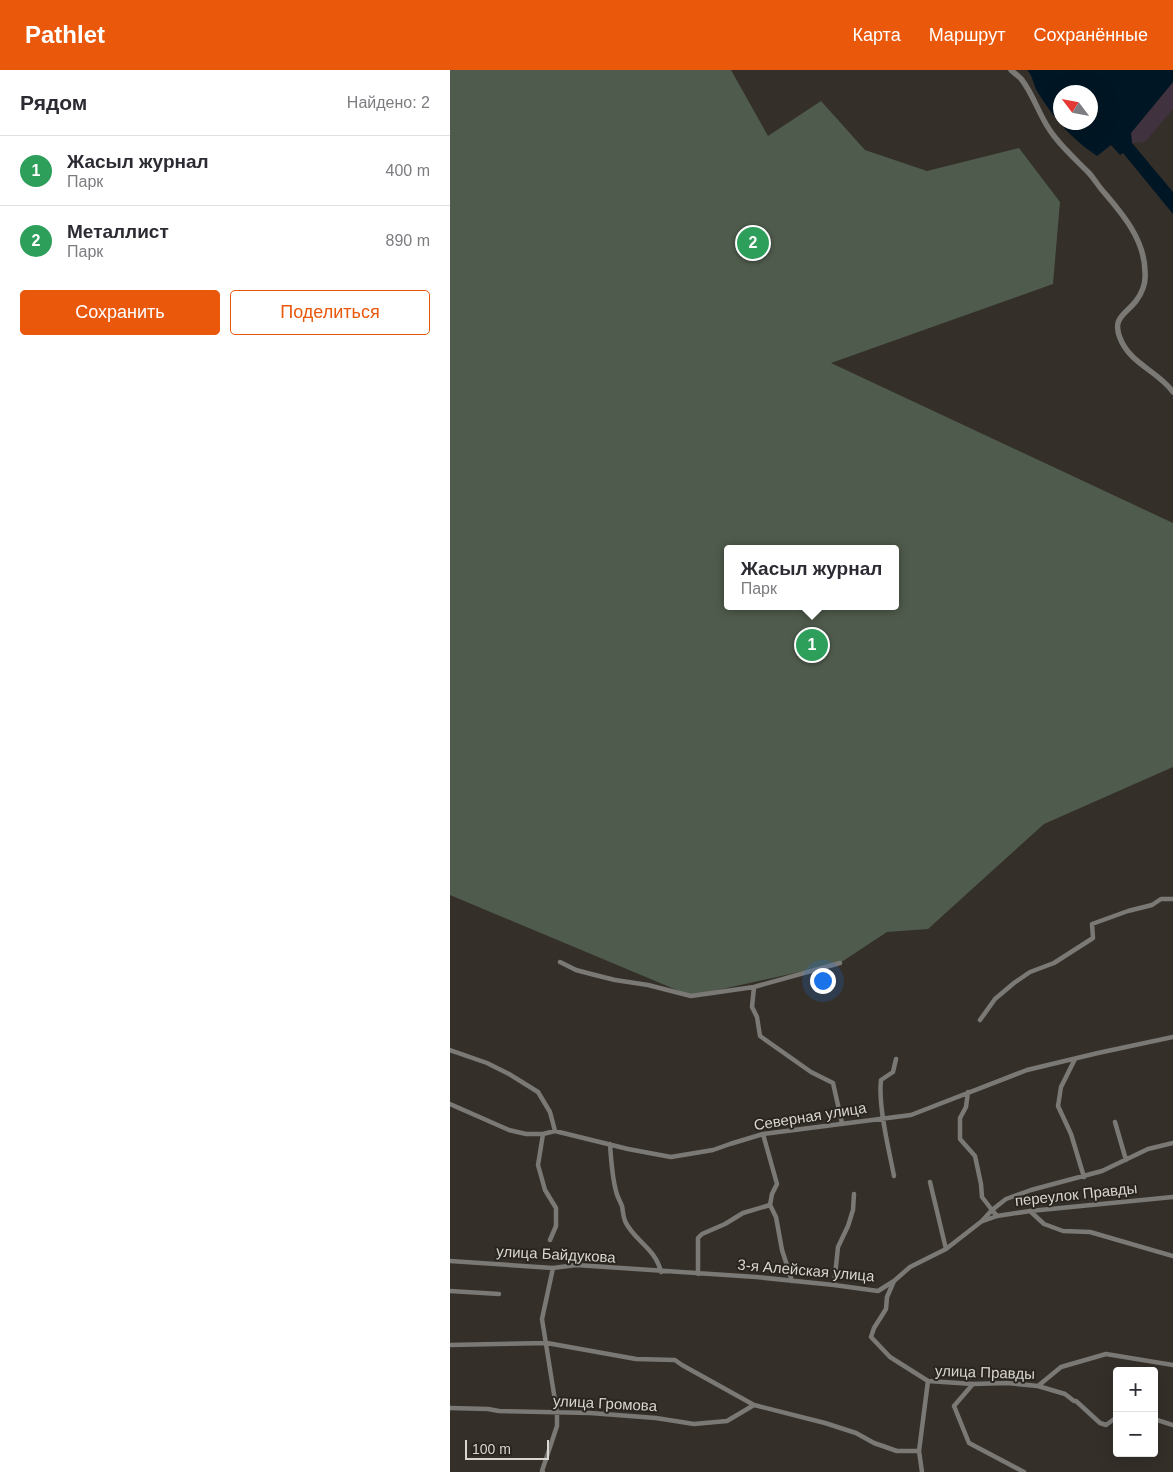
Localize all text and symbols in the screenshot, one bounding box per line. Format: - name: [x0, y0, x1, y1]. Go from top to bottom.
- text: Pathlet: [25, 21, 105, 48]
- text: Карта: [853, 25, 901, 45]
- text: Маршрут: [929, 25, 1005, 45]
- text: Сохранённые: [1033, 25, 1148, 45]
- north arrow: [1053, 85, 1098, 130]
- text: Рядом: [20, 91, 87, 114]
- text: Найдено: 2: [347, 94, 430, 111]
- text: Жасыл журнал: [67, 151, 209, 172]
- text: 1: [32, 162, 40, 179]
- text: 400 m: [386, 162, 430, 179]
- text: Парк: [67, 173, 103, 190]
- text: Металлист: [67, 221, 169, 242]
- pin: 2: [737, 224, 769, 262]
- text: 2: [32, 232, 40, 249]
- text: 890 m: [386, 232, 430, 249]
- text: Парк: [67, 243, 103, 260]
- button: Сохранить: [20, 290, 220, 335]
- button: Поделиться: [230, 290, 430, 335]
- popup: [724, 545, 899, 610]
- text: Жасыл журнал: [741, 558, 882, 579]
- text: Парк: [741, 580, 777, 597]
- pin: 1: [796, 626, 828, 664]
- your location: [810, 968, 836, 994]
- street label: Северная улица: [752, 1099, 868, 1133]
- street label: переулок Правды: [1014, 1179, 1138, 1209]
- street label: улица Байдукова: [496, 1242, 617, 1266]
- street label: 3-я Алейская улица: [737, 1256, 876, 1285]
- street label: улица Правды: [935, 1362, 1035, 1382]
- map controls: [1113, 1367, 1158, 1457]
- button: +: [1113, 1367, 1158, 1412]
- street label: улица Громова: [553, 1392, 658, 1414]
- button: −: [1113, 1412, 1158, 1457]
- scale bar: [465, 1437, 549, 1460]
- text: 100 m: [472, 1441, 511, 1457]

